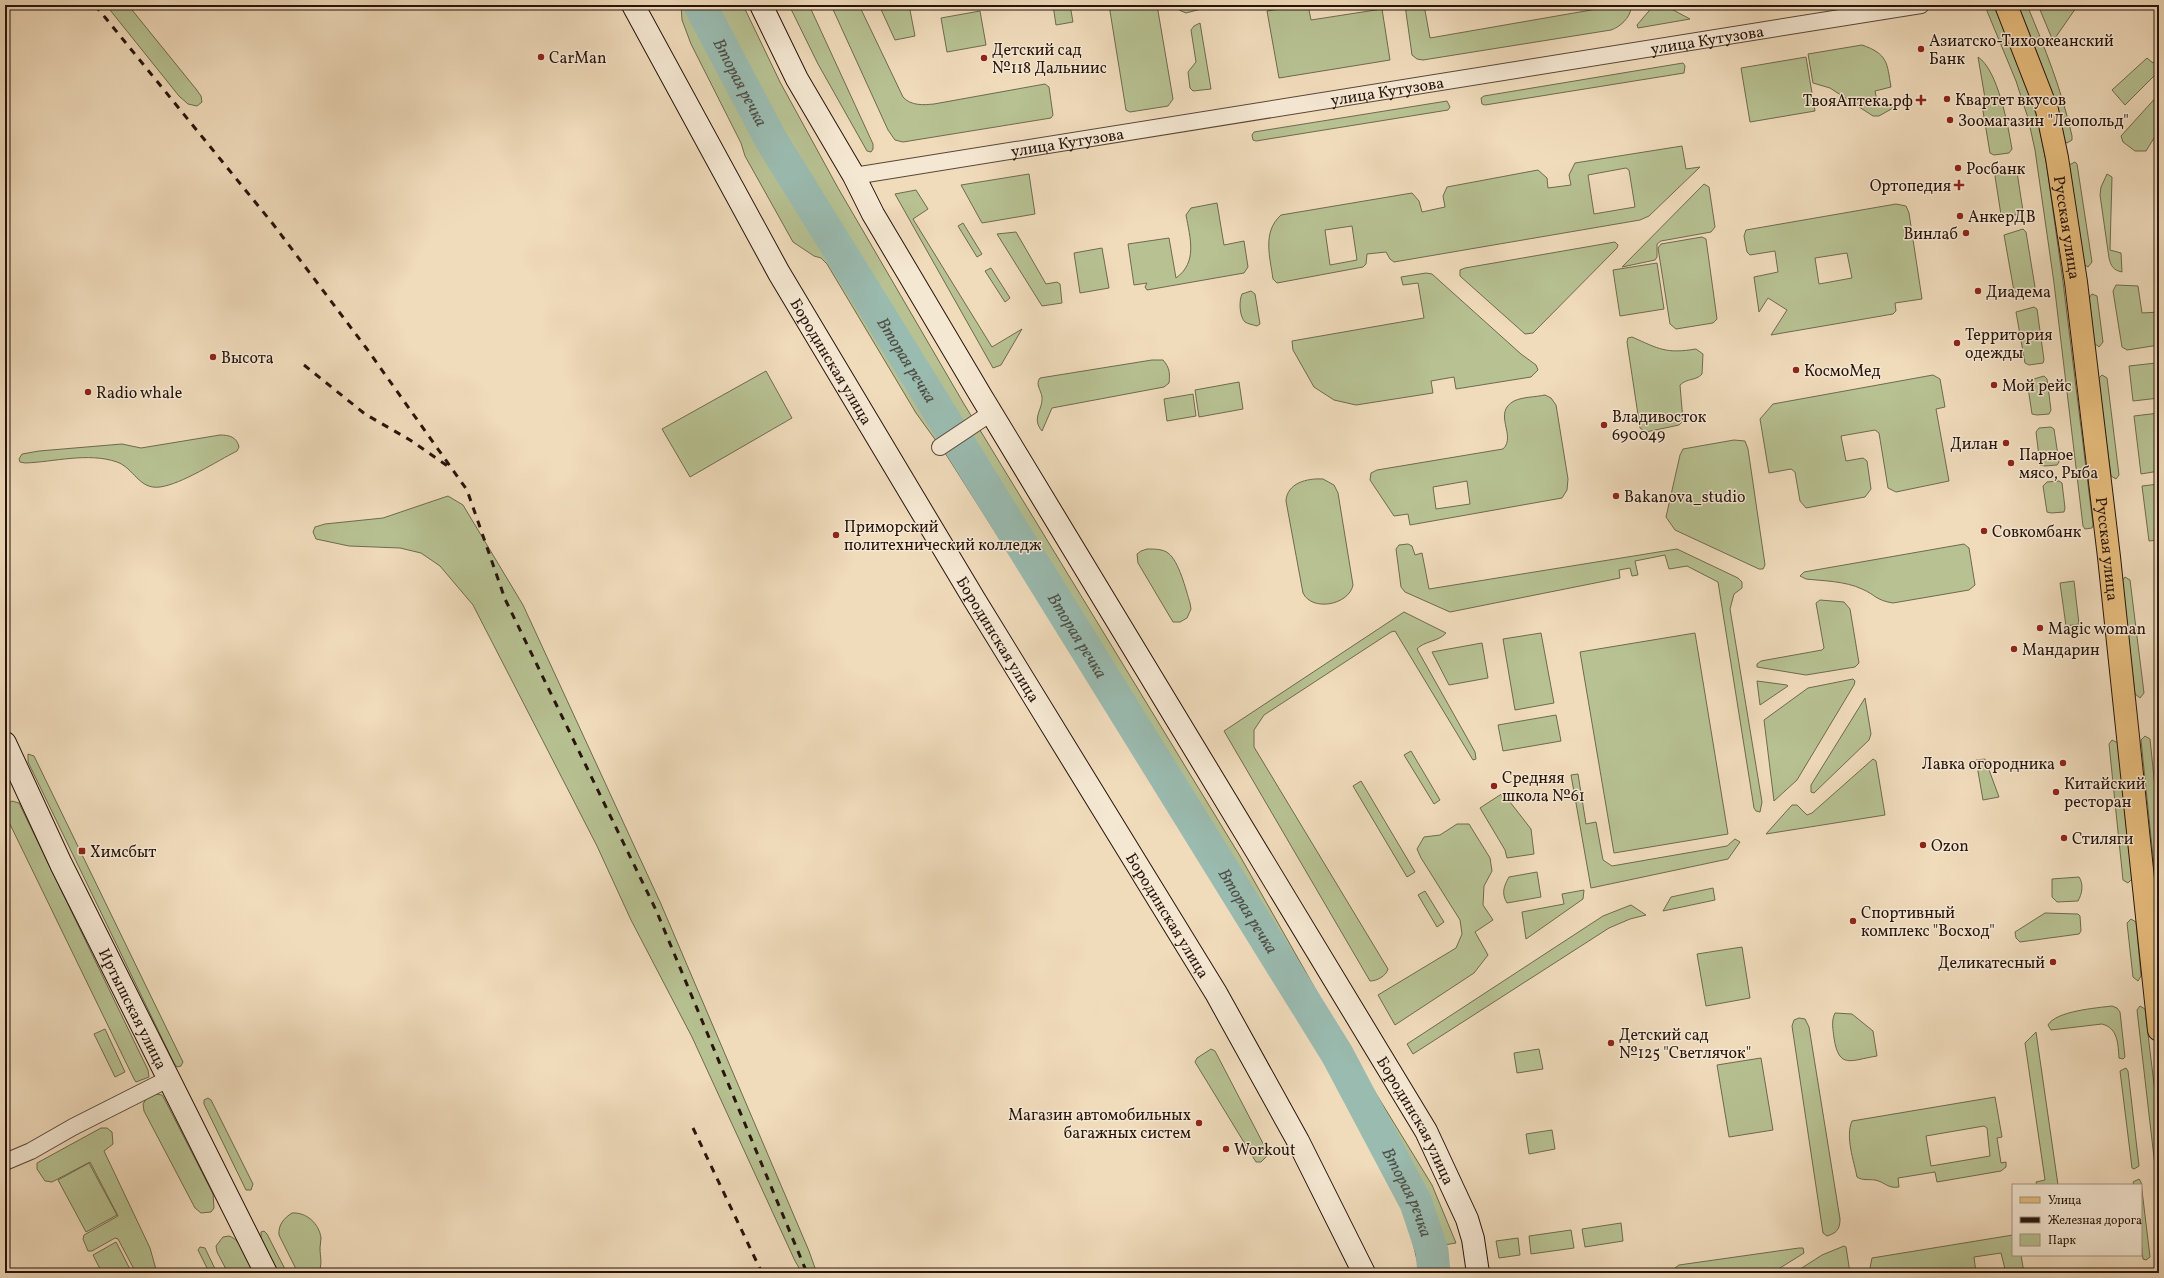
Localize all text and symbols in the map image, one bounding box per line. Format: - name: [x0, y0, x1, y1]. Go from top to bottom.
- street label: улица Кутузова: [1649, 21, 1766, 61]
- place label: Азиатско-Тихоокеанский Банк: [1929, 31, 2114, 71]
- water label: Вторая речка: [706, 35, 772, 131]
- place label: Детский сад №118 Дальниис: [992, 40, 1107, 80]
- marker: Азиатско-Тихоокеанский Банк: [1916, 44, 1926, 54]
- place label: CarMan: [549, 48, 607, 70]
- marker: CarMan: [536, 52, 546, 62]
- marker: Детский сад №118 Дальниис: [979, 53, 989, 63]
- street label: улица Кутузова: [1329, 73, 1446, 112]
- place label: Квартет вкусов: [1955, 90, 2066, 112]
- place label: ТвояАптека.рф: [1803, 91, 1913, 113]
- marker: Квартет вкусов: [1942, 94, 1952, 104]
- marker: ТвояАптека.рф: [1916, 95, 1926, 105]
- place label: Зоомагазин "Леопольд": [1958, 111, 2129, 133]
- marker: Зоомагазин "Леопольд": [1945, 115, 1955, 125]
- street label: улица Кутузова: [1009, 124, 1126, 164]
- place label: Росбанк: [1966, 159, 2026, 181]
- marker: Росбанк: [1953, 163, 1963, 173]
- street label: Русская улица: [2047, 175, 2084, 281]
- place label: Ортопедия: [1870, 176, 1951, 198]
- marker: Ортопедия: [1954, 180, 1964, 190]
- place label: АнкерДВ: [1968, 207, 2036, 229]
- marker: АнкерДВ: [1955, 211, 1965, 221]
- place label: Винлаб: [1903, 224, 1958, 246]
- marker: Винлаб: [1961, 228, 1971, 238]
- place label: Диадема: [1986, 282, 2051, 304]
- marker: Диадема: [1973, 286, 1983, 296]
- street label: Бородинская улица: [784, 295, 876, 430]
- water label: Вторая речка: [871, 313, 941, 408]
- place label: Территория одежды: [1965, 325, 2053, 365]
- marker: Территория одежды: [1952, 338, 1962, 348]
- place label: Высота: [221, 348, 274, 370]
- marker: Высота: [208, 352, 218, 362]
- place label: КосмоМед: [1804, 361, 1881, 383]
- marker: КосмоМед: [1791, 365, 1801, 375]
- place label: Мой рейс: [2002, 376, 2072, 398]
- marker: Мой рейс: [1989, 380, 1999, 390]
- place label: Radio whale: [96, 383, 182, 405]
- marker: Radio whale: [83, 387, 93, 397]
- place label: Владивосток 690049: [1612, 407, 1707, 447]
- marker: Владивосток 690049: [1599, 420, 1609, 430]
- place label: Дилан: [1950, 434, 1998, 456]
- marker: Дилан: [2001, 438, 2011, 448]
- place label: Парное мясо, Рыба: [2019, 445, 2098, 485]
- marker: Парное мясо, Рыба: [2006, 458, 2016, 468]
- place label: Bakanova_studio: [1624, 487, 1746, 509]
- marker: Bakanova_studio: [1611, 491, 1621, 501]
- street label: Русская улица: [2089, 496, 2123, 602]
- place label: Приморский политехнический колледж: [844, 517, 1042, 557]
- place label: Совкомбанк: [1992, 522, 2082, 544]
- marker: Совкомбанк: [1979, 526, 1989, 536]
- marker: Приморский политехнический колледж: [831, 530, 841, 540]
- street label: Бородинская улица: [950, 573, 1044, 707]
- water label: Вторая речка: [1041, 589, 1112, 683]
- place label: Magic woman: [2048, 619, 2146, 641]
- marker: Magic woman: [2035, 623, 2045, 633]
- place label: Мандарин: [2022, 640, 2100, 662]
- marker: Мандарин: [2009, 644, 2019, 654]
- place label: Лавка огородника: [1922, 754, 2055, 776]
- marker: Лавка огородника: [2058, 758, 2068, 768]
- place label: Средняя школа №61: [1502, 768, 1585, 808]
- place label: Китайский ресторан: [2064, 774, 2146, 814]
- marker: Средняя школа №61: [1489, 781, 1499, 791]
- marker: Китайский ресторан: [2051, 787, 2061, 797]
- place label: Стиляги: [2072, 829, 2134, 851]
- marker: Стиляги: [2059, 833, 2069, 843]
- place label: Ozon: [1931, 836, 1969, 858]
- marker: Ozon: [1918, 840, 1928, 850]
- place label: Химсбыт: [90, 842, 156, 864]
- marker: Химсбыт: [77, 846, 87, 856]
- street label: Бородинская улица: [1119, 849, 1213, 983]
- water label: Вторая речка: [1212, 864, 1282, 959]
- place label: Спортивный комплекс "Восход": [1861, 903, 1995, 943]
- marker: Спортивный комплекс "Восход": [1848, 916, 1858, 926]
- street label: Иртышская улица: [92, 945, 171, 1074]
- place label: Деликатесный: [1938, 953, 2045, 975]
- marker: Деликатесный: [2048, 957, 2058, 967]
- place label: Детский сад №125 "Светлячок": [1619, 1025, 1751, 1065]
- marker: Детский сад №125 "Светлячок": [1606, 1038, 1616, 1048]
- street label: Бородинская улица: [1370, 1053, 1459, 1189]
- place label: Магазин автомобильных багажных систем: [1008, 1105, 1191, 1145]
- marker: Магазин автомобильных багажных систем: [1194, 1118, 1204, 1128]
- place label: Workout: [1234, 1140, 1296, 1162]
- marker: Workout: [1221, 1144, 1231, 1154]
- water label: Вторая речка: [1376, 1144, 1437, 1240]
- legend: [2012, 1184, 2142, 1256]
- text: Улица: [2048, 1193, 2081, 1209]
- text: Железная дорога: [2048, 1213, 2142, 1229]
- text: Парк: [2048, 1233, 2076, 1249]

